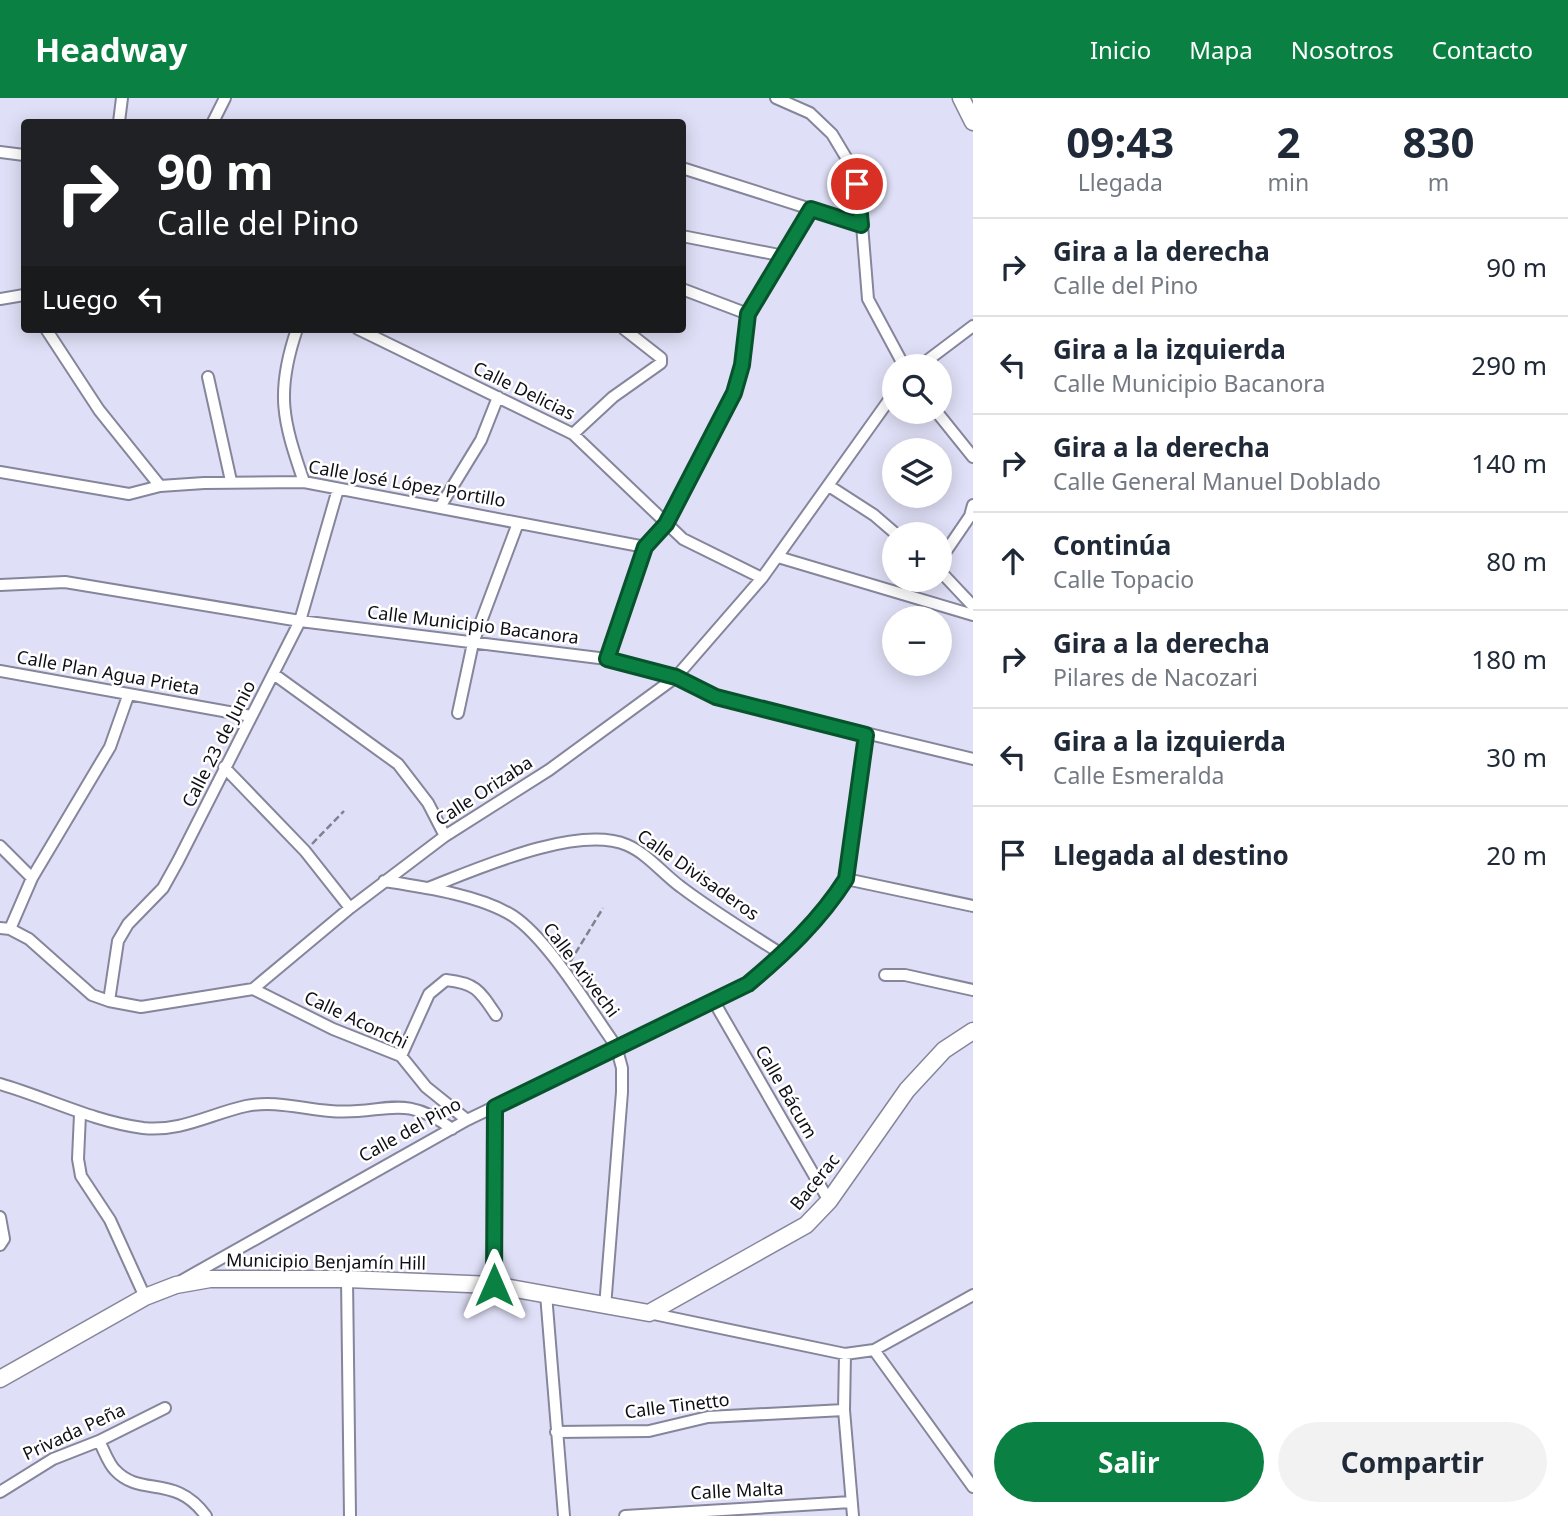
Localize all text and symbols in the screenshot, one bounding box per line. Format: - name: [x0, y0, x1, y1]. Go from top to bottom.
- text: Headway: [35, 27, 187, 72]
- text: Inicio: [1090, 33, 1151, 66]
- text: Mapa: [1189, 33, 1253, 66]
- text: Nosotros: [1291, 33, 1394, 66]
- text: Contacto: [1432, 33, 1533, 66]
- text: 09:43: [1066, 113, 1174, 170]
- text: 2: [1276, 113, 1300, 170]
- text: 830: [1403, 113, 1475, 170]
- text: 90 m: [157, 138, 274, 204]
- icon: right: [42, 147, 133, 238]
- pin: [827, 154, 887, 214]
- icon: arrive: [838, 165, 876, 203]
- text: Llegada: [1078, 166, 1163, 198]
- text: min: [1268, 166, 1309, 198]
- text: m: [1428, 166, 1449, 198]
- text: Calle del Pino: [157, 201, 359, 244]
- text: Gira a la derecha: [1053, 233, 1270, 269]
- icon: right: [994, 248, 1032, 286]
- text: 90 m: [1486, 249, 1547, 285]
- text: Calle del Pino: [1053, 269, 1198, 301]
- icon: left: [132, 280, 170, 318]
- text: Luego: [42, 281, 118, 317]
- text: Gira a la izquierda: [1053, 331, 1286, 367]
- icon: left: [994, 346, 1032, 384]
- text: 290 m: [1471, 347, 1547, 383]
- map controls: [882, 354, 952, 676]
- button: search: [882, 354, 952, 424]
- street label: Calle Delicias: [470, 355, 579, 425]
- text: Calle Municipio Bacanora: [1053, 367, 1325, 399]
- text: Gira a la derecha: [1053, 429, 1270, 465]
- button: layers: [882, 438, 952, 508]
- icon: right: [994, 444, 1032, 482]
- text: 140 m: [1471, 445, 1547, 481]
- street label: Calle José López Portillo: [307, 454, 508, 512]
- text: Calle General Manuel Doblado: [1053, 465, 1381, 497]
- button: +: [882, 522, 952, 592]
- text: Continúa: [1053, 527, 1171, 563]
- icon: ahead: [994, 542, 1032, 580]
- text: 80 m: [1486, 543, 1547, 579]
- text: Calle Topacio: [1053, 563, 1194, 595]
- street label: Calle Municipio Bacanora: [366, 599, 580, 649]
- button: −: [882, 606, 952, 676]
- text: Gira a la derecha: [1053, 625, 1270, 661]
- icon: right: [994, 640, 1032, 678]
- text: 180 m: [1471, 641, 1547, 677]
- street label: Calle Plan Agua Prieta: [15, 644, 201, 700]
- text: Pilares de Nacozari: [1053, 661, 1258, 693]
- street label: Calle 23 de Junio: [176, 676, 260, 811]
- text: Gira a la izquierda: [1053, 723, 1286, 759]
- icon: left: [994, 738, 1032, 776]
- text: 30 m: [1486, 739, 1547, 775]
- street label: Calle Orizaba: [430, 750, 537, 831]
- text: Calle Esmeralda: [1053, 759, 1224, 791]
- street label: Calle Divisaderos: [633, 823, 764, 925]
- icon: arrive: [994, 836, 1032, 874]
- text: Llegada al destino: [1053, 837, 1289, 873]
- text: 20 m: [1486, 837, 1547, 873]
- street label: Calle Arivechi: [538, 917, 625, 1022]
- street label: Calle Aconchi: [301, 985, 412, 1054]
- street label: Calle Bácum: [750, 1040, 823, 1143]
- street label: Calle del Pino: [354, 1091, 465, 1167]
- street label: Bacerac: [784, 1148, 845, 1215]
- street label: Municipio Benjamín Hill: [226, 1247, 426, 1275]
- position arrow: [457, 1248, 531, 1322]
- street label: Calle Tinetto: [623, 1387, 731, 1423]
- street label: Privada Peña: [19, 1397, 129, 1465]
- button: Salir: [994, 1422, 1264, 1502]
- button: Compartir: [1278, 1422, 1547, 1502]
- street label: Calle Malta: [690, 1476, 784, 1504]

